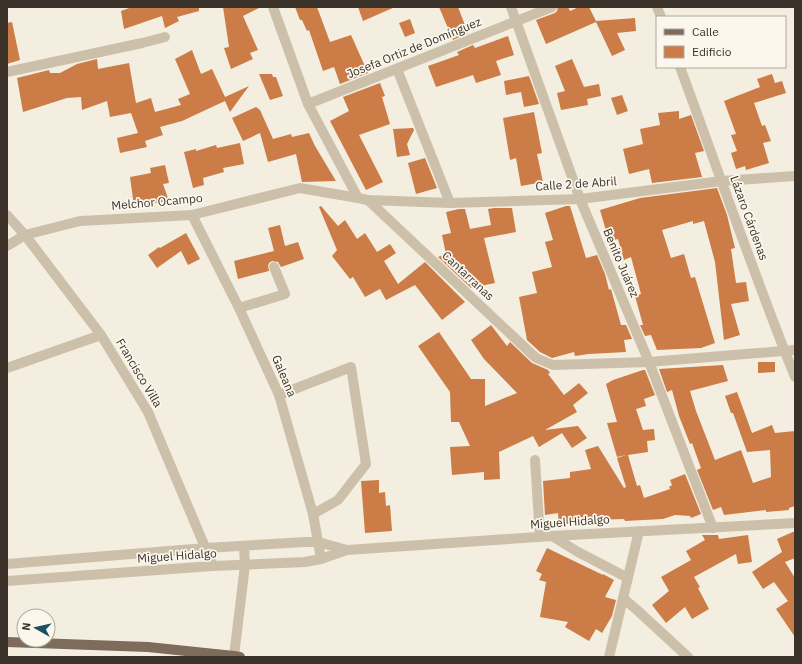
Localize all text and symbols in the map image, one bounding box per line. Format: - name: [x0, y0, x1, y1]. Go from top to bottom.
- street label: Josefa Ortiz de Domínguez: [344, 14, 484, 81]
- legend: [656, 16, 786, 68]
- text: Calle: [692, 24, 719, 39]
- text: Edificio: [692, 44, 732, 59]
- street label: Calle 2 de Abril: [535, 173, 617, 194]
- street label: Lázaro Cárdenas: [727, 173, 772, 262]
- street label: Melchor Ocampo: [111, 190, 203, 213]
- street label: Benito Juárez: [600, 226, 643, 300]
- street label: Cantarranas: [439, 248, 498, 304]
- street label: Francisco Villa: [113, 336, 166, 410]
- street label: Galeana: [269, 353, 300, 400]
- street label: Miguel Hidalgo: [530, 511, 610, 532]
- street label: Miguel Hidalgo: [137, 545, 217, 566]
- north arrow: [16, 608, 56, 648]
- text: N: [19, 622, 34, 632]

